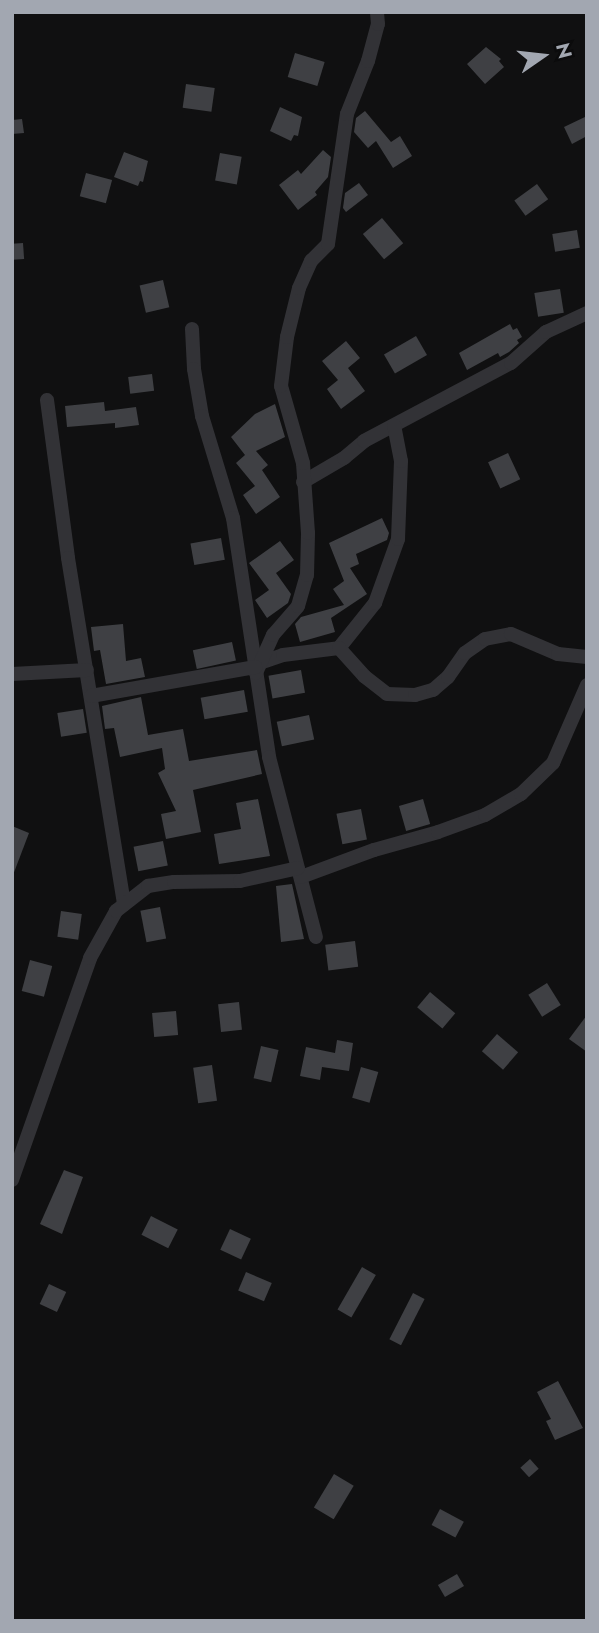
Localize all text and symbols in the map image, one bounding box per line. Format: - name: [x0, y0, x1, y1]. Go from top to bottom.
- north arrow: [508, 21, 578, 91]
- text: N: [549, 40, 579, 61]

